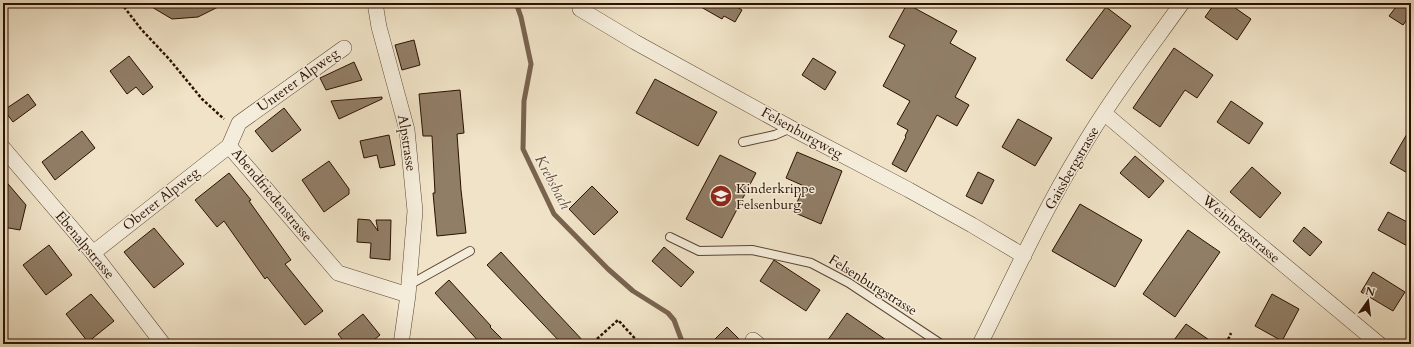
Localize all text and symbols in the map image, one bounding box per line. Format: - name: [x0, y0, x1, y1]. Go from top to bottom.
- street label: Unterer Alpweg: [253, 44, 343, 116]
- street label: Felsenburgweg: [758, 103, 846, 163]
- street label: Alpstrasse: [393, 113, 421, 173]
- street label: Gaissbergstrasse: [1040, 123, 1104, 213]
- street label: Abendfriedenstrasse: [227, 144, 317, 246]
- water label: Krebsbach: [530, 151, 576, 213]
- street label: Oberer Alpweg: [119, 163, 203, 235]
- place label: Kinderkrippe Felsenburg: [736, 179, 815, 214]
- school or university icon: Kinderkrippe Felsenburg: [708, 183, 734, 209]
- street label: Weinbergstrasse: [1197, 190, 1284, 267]
- street label: Ebenalpstrasse: [51, 207, 119, 283]
- street label: Felsenburgstrasse: [825, 250, 921, 320]
- north arrow: [1348, 281, 1388, 321]
- text: N: [1364, 283, 1377, 300]

